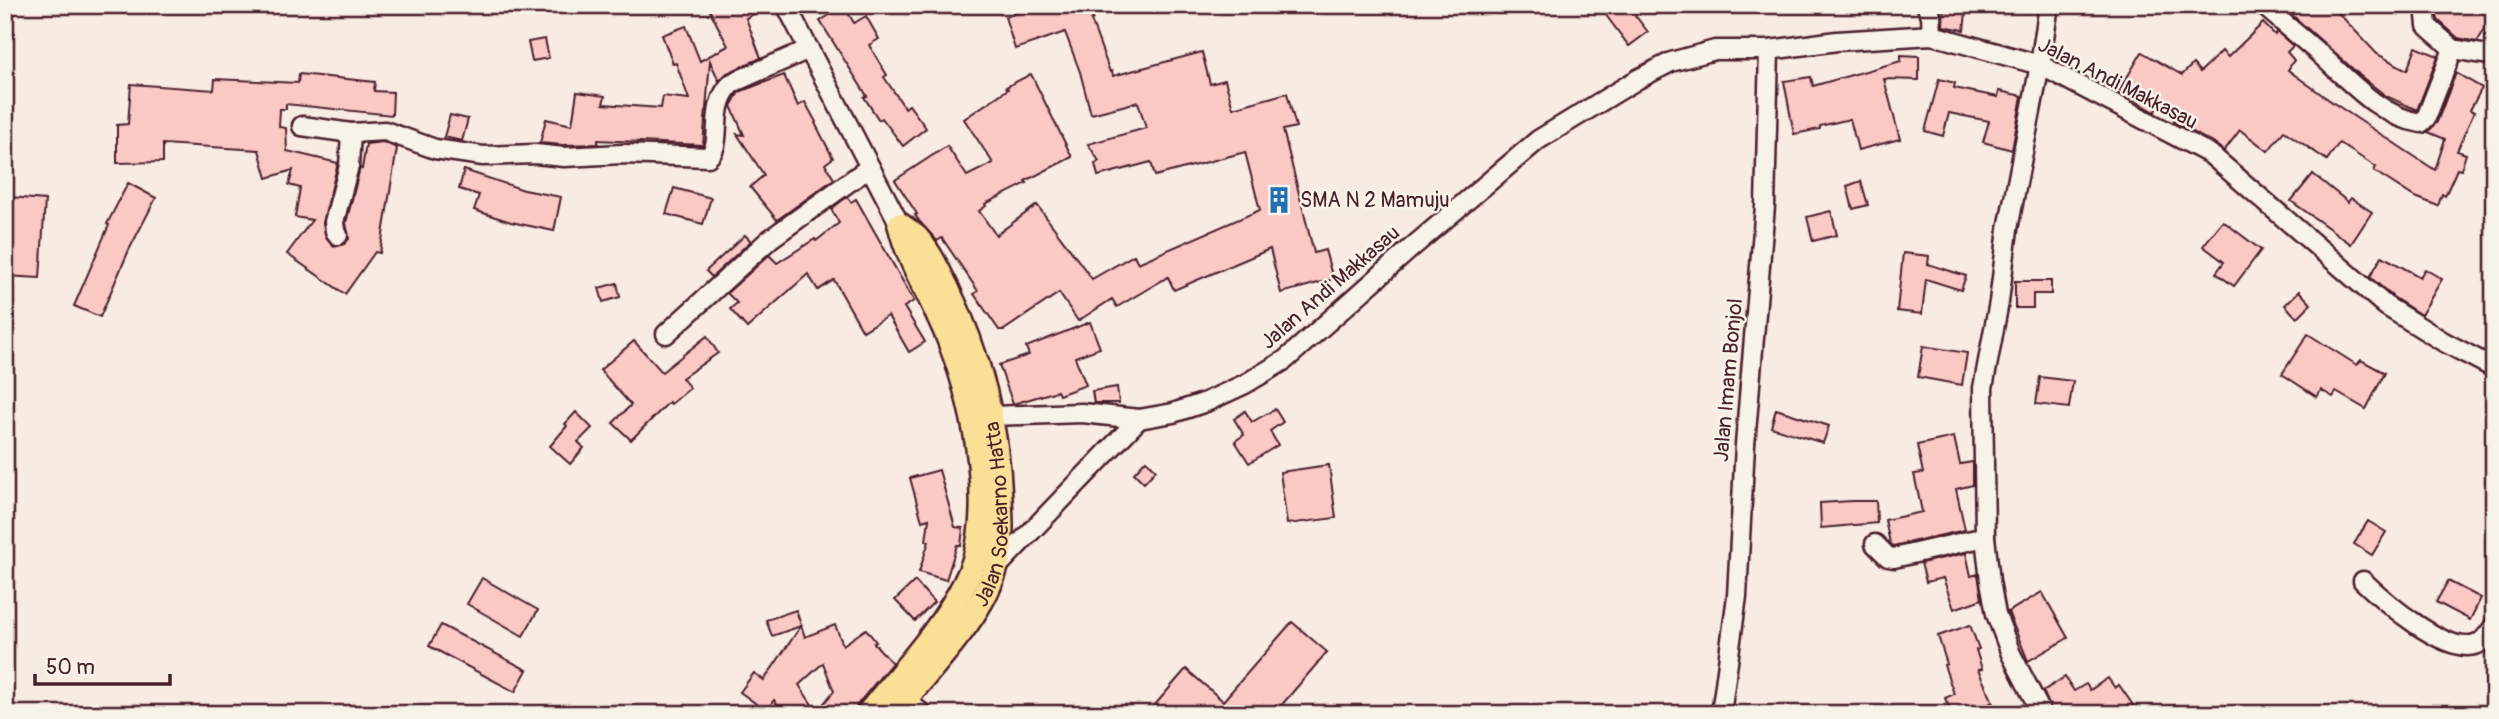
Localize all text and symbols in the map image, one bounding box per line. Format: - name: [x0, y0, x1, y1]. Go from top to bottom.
- street label: Jalan Andi Makkasau: [2033, 31, 2202, 135]
- building icon: SMA N 2 Mamuju: [1264, 185, 1294, 215]
- place label: SMA N 2 Mamuju: [1300, 187, 1450, 214]
- street label: Jalan Andi Makkasau: [1255, 219, 1406, 355]
- street label: Jalan Imam Bonjol: [1708, 297, 1749, 463]
- street label: Jalan Soekarno Hatta: [968, 419, 1015, 612]
- scale bar: [35, 642, 170, 686]
- text: 50 m: [46, 654, 95, 681]

